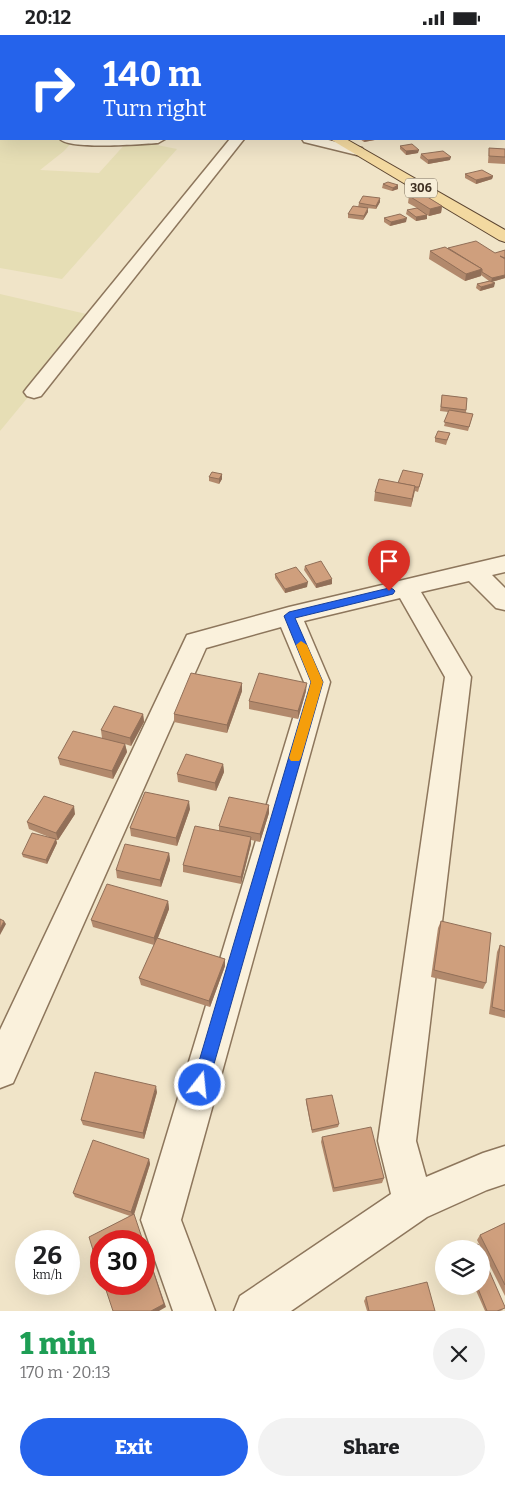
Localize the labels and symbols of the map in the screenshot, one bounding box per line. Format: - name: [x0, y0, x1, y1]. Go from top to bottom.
- road number: 306: [405, 179, 437, 197]
- pin: [368, 540, 410, 591]
- position arrow: [173, 1058, 225, 1110]
- speed limit sign: 30: [90, 1230, 155, 1295]

